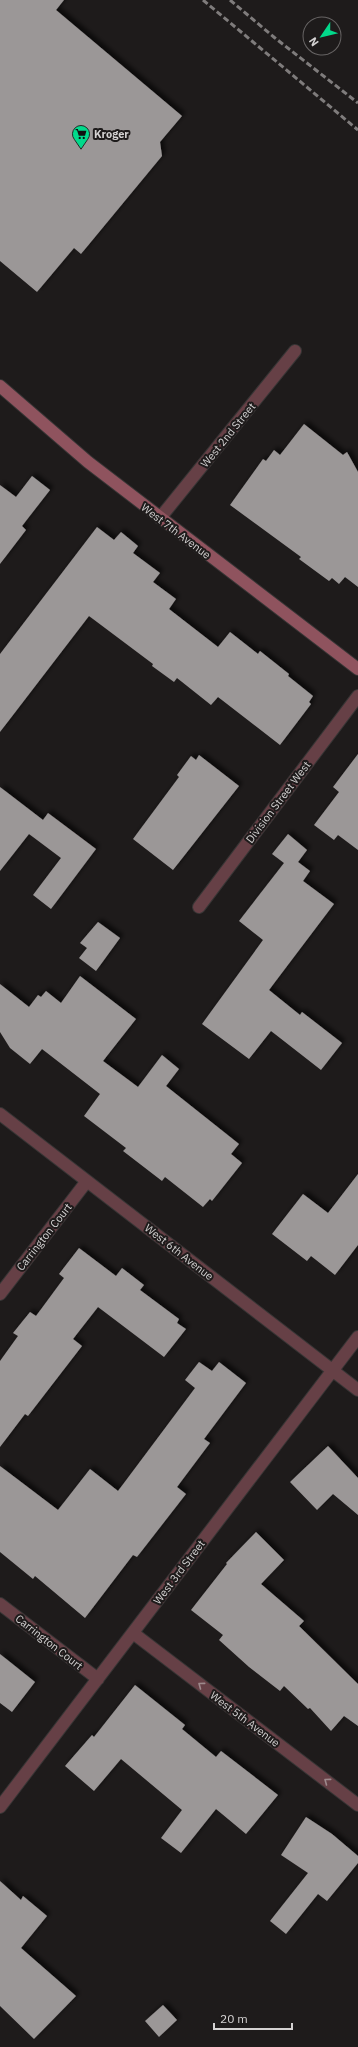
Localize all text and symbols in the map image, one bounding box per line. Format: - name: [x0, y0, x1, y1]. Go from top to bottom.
- north arrow: [302, 16, 342, 56]
- text: N: [306, 34, 322, 49]
- supermarket icon: Kroger: [71, 124, 91, 149]
- place label: Kroger: [94, 127, 129, 141]
- street label: West 2nd Street: [198, 400, 259, 470]
- street label: West 7th Avenue: [138, 500, 214, 562]
- street label: Division Street West: [243, 758, 313, 846]
- street label: Carrington Court: [13, 1200, 75, 1273]
- street label: West 6th Avenue: [142, 1221, 216, 1283]
- street label: West 3rd Street: [150, 1537, 208, 1607]
- street label: Carrington Court: [13, 1611, 86, 1673]
- one-way arrow: [199, 1683, 206, 1690]
- street label: West 5th Avenue: [207, 1688, 283, 1750]
- one-way arrow: [324, 1778, 331, 1786]
- scale bar: [214, 2005, 292, 2031]
- text: 20 m: [220, 2011, 248, 2026]

